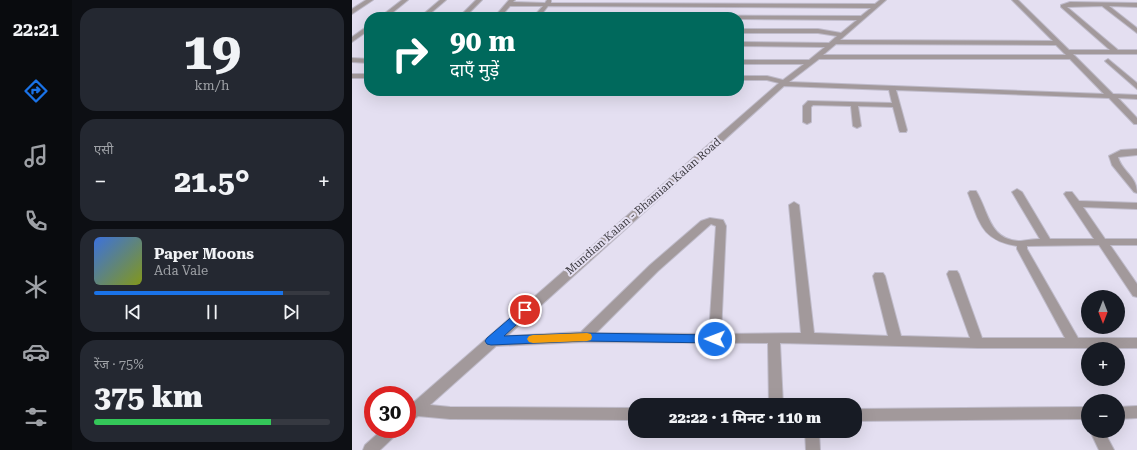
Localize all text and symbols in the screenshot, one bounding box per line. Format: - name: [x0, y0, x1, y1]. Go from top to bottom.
- text: 22:21: [13, 19, 59, 40]
- text: 19: [183, 21, 241, 82]
- text: 90 m: [450, 25, 515, 58]
- icon: right: [384, 28, 436, 80]
- text: दाएँ मुड़ें: [450, 59, 499, 80]
- icon: directions: [22, 77, 50, 105]
- text: km/h: [195, 78, 229, 93]
- street label: Mundian Kalan - Bhamian Kalan Road: [563, 135, 724, 277]
- icon: music: [22, 142, 50, 170]
- text: एसी: [94, 142, 113, 157]
- text: 21.5°: [174, 164, 250, 199]
- text: −: [94, 169, 106, 194]
- text: +: [318, 169, 330, 194]
- icon: phone: [22, 207, 50, 235]
- text: Paper Moons: [154, 245, 254, 263]
- text: Ada Vale: [154, 263, 208, 278]
- icon: climate: [22, 273, 50, 301]
- north arrow: [1081, 290, 1125, 334]
- map controls: [1081, 290, 1125, 438]
- pin: [508, 293, 542, 327]
- icon: arrive: [514, 299, 536, 321]
- icon: previous: [122, 301, 144, 323]
- icon: pause: [201, 301, 223, 323]
- icon: next: [280, 301, 302, 323]
- position arrow: [694, 318, 736, 360]
- icon: car: [22, 338, 50, 366]
- button: +: [1081, 342, 1125, 386]
- text: रेंज · 75%: [94, 357, 144, 372]
- text: 375 km: [94, 379, 203, 414]
- speed limit sign: 30: [364, 386, 416, 438]
- button: −: [1081, 394, 1125, 438]
- icon: filters: [22, 403, 50, 431]
- text: 22:22 · 1 मिनट · 110 m: [669, 409, 821, 427]

